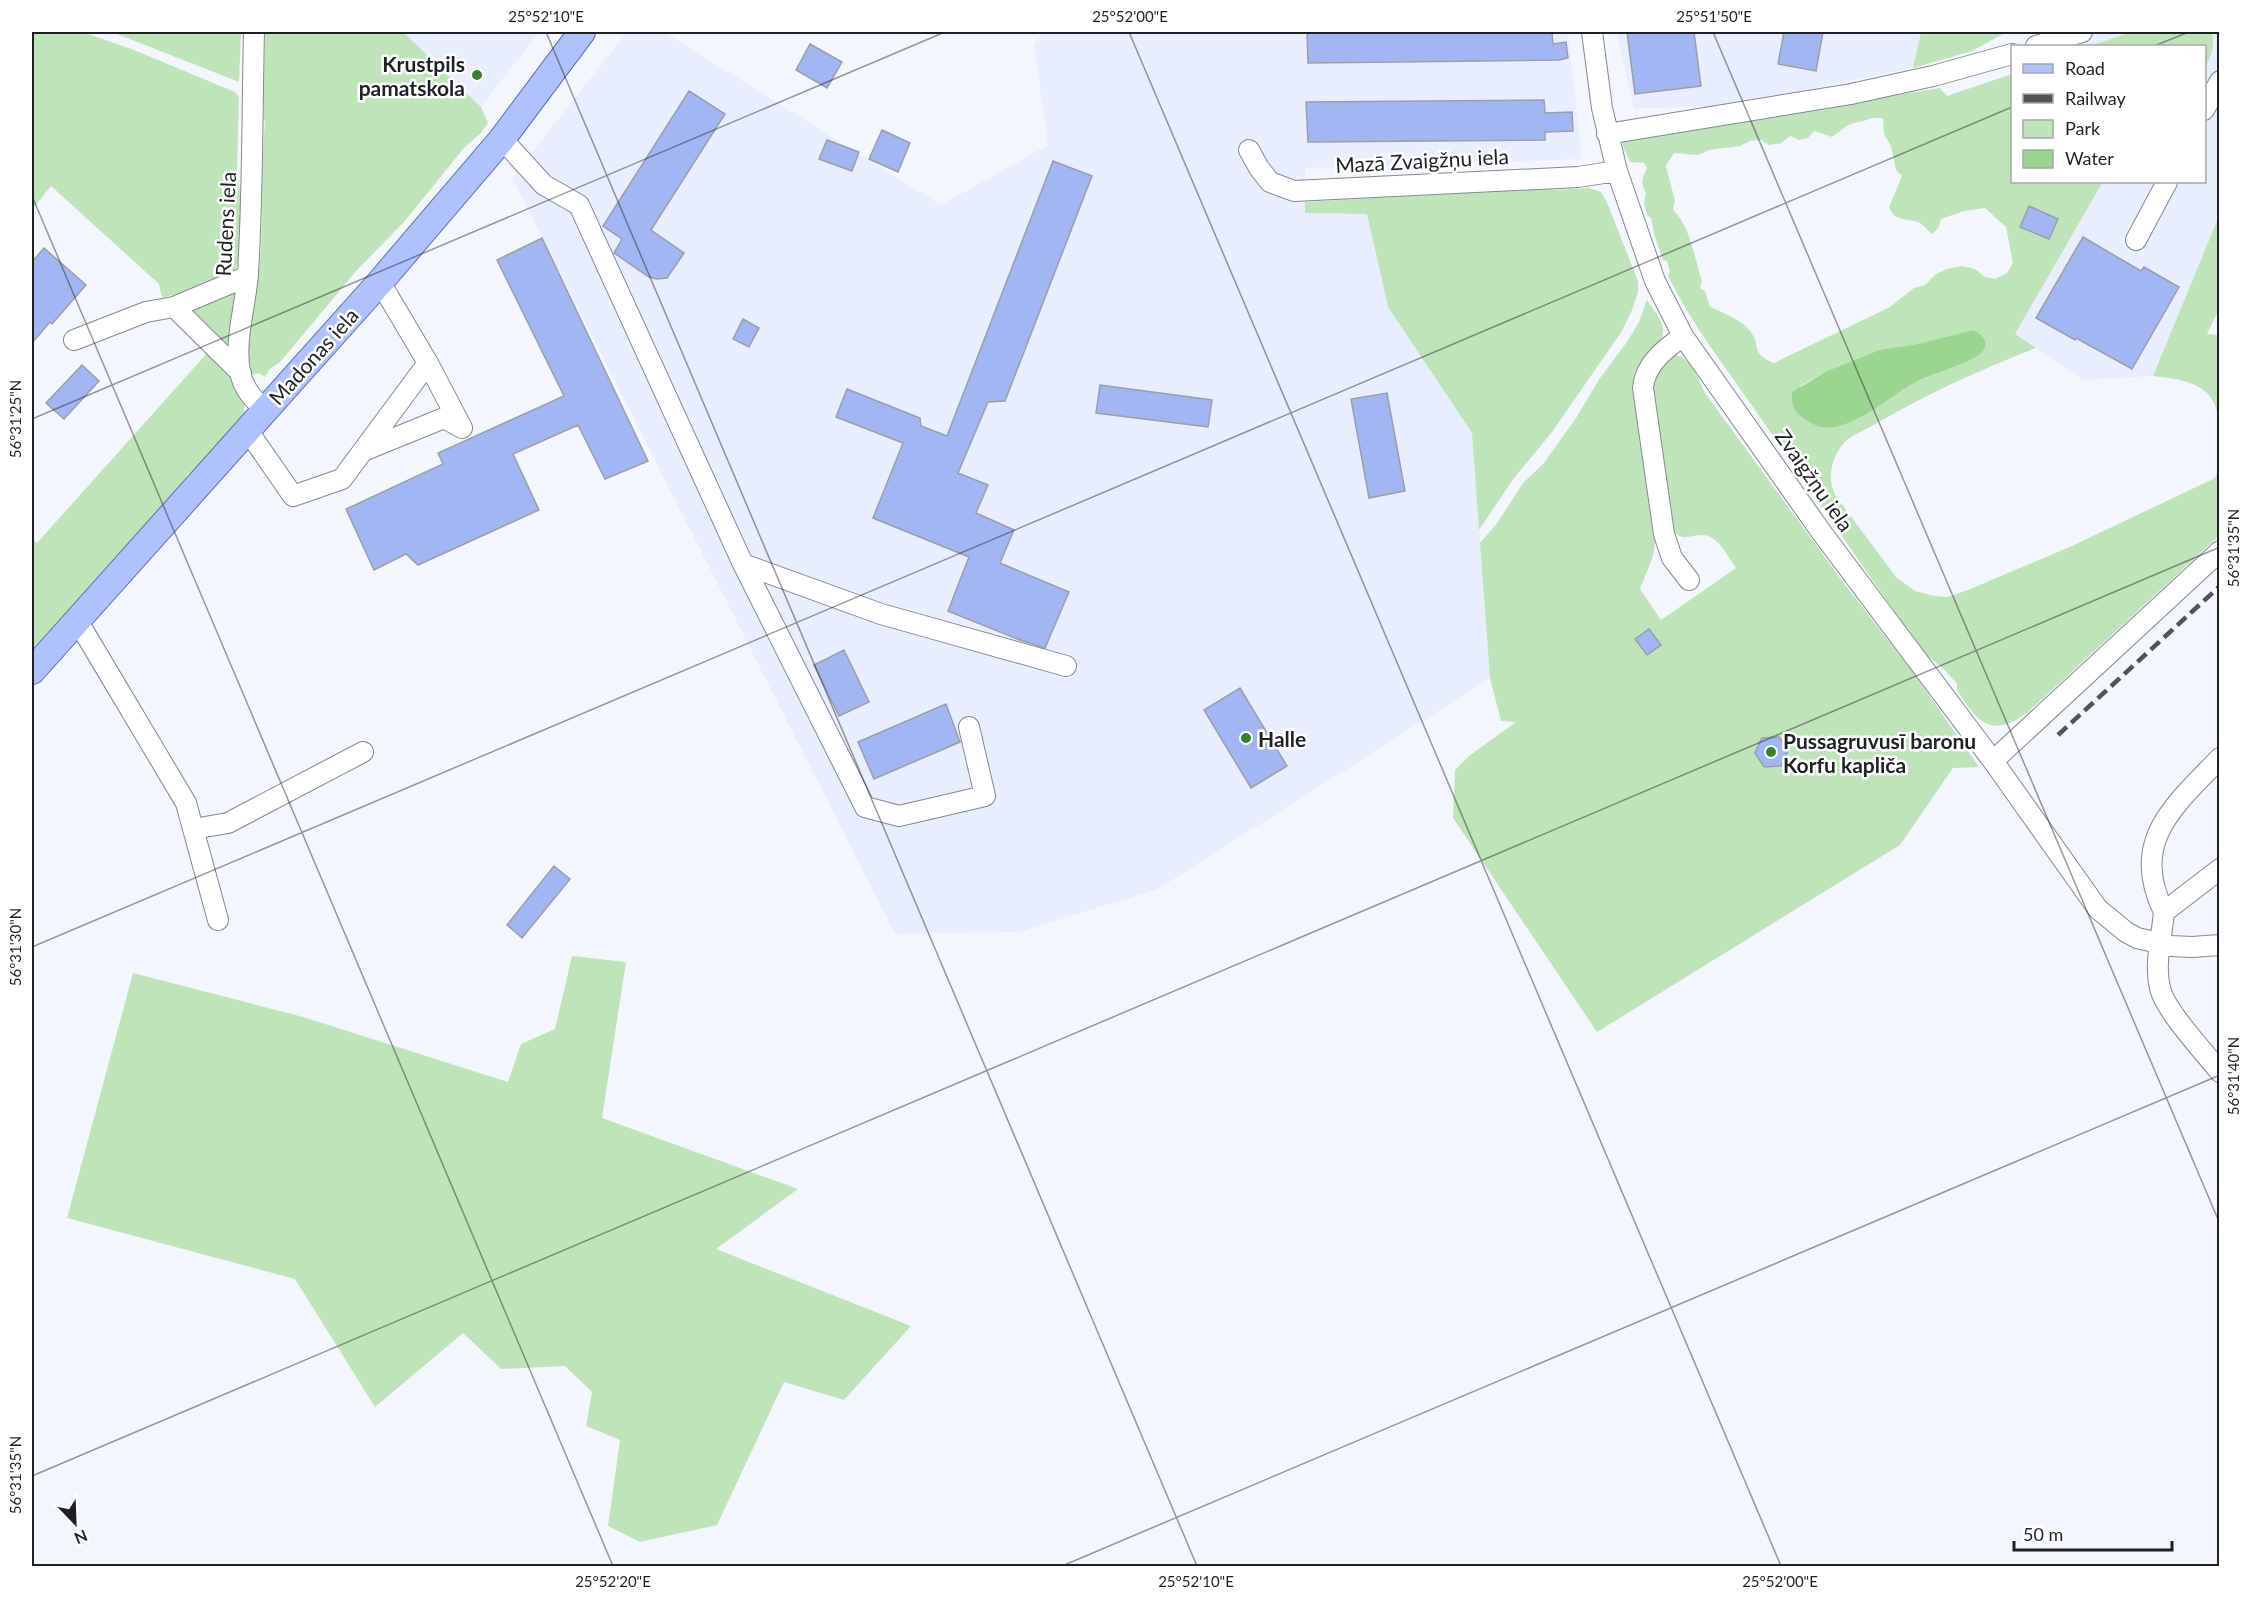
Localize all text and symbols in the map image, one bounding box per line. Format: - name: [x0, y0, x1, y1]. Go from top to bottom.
- text: 25°52'10"E: [508, 7, 584, 25]
- text: 25°52'00"E: [1092, 7, 1168, 25]
- text: 25°51'50"E: [1676, 7, 1752, 25]
- legend: [2011, 45, 2206, 183]
- place label: Krustpils pamatskola: [359, 51, 465, 100]
- text: Road: [2065, 57, 2105, 79]
- marker: Krustpils pamatskola: [470, 68, 484, 82]
- text: Railway: [2065, 87, 2126, 109]
- text: Park: [2065, 117, 2101, 139]
- street label: Mazā Zvaigžņu iela: [1335, 143, 1509, 177]
- text: Water: [2065, 147, 2114, 169]
- street label: Rudens iela: [210, 171, 240, 277]
- street label: Madonas iela: [263, 303, 363, 409]
- text: 56°31'25"N: [6, 380, 24, 458]
- street label: Zvaigžņu iela: [1771, 424, 1859, 536]
- text: 56°31'35"N: [2224, 509, 2242, 587]
- place label: Halle: [1258, 726, 1306, 751]
- place label: Pussagruvusī baronu Korfu kapliča: [1783, 728, 1976, 777]
- marker: Halle: [1239, 731, 1253, 745]
- marker: Pussagruvusī baronu Korfu kapliča: [1764, 745, 1778, 759]
- text: 56°31'30"N: [6, 908, 24, 986]
- text: 56°31'40"N: [2224, 1037, 2242, 1115]
- text: 56°31'35"N: [6, 1436, 24, 1514]
- north arrow: [45, 1493, 105, 1553]
- scale bar: [2014, 1514, 2172, 1552]
- text: 50 m: [2023, 1523, 2063, 1545]
- text: N: [72, 1526, 90, 1548]
- text: 25°52'20"E: [575, 1572, 651, 1590]
- text: 25°52'10"E: [1158, 1572, 1234, 1590]
- text: 25°52'00"E: [1742, 1572, 1818, 1590]

